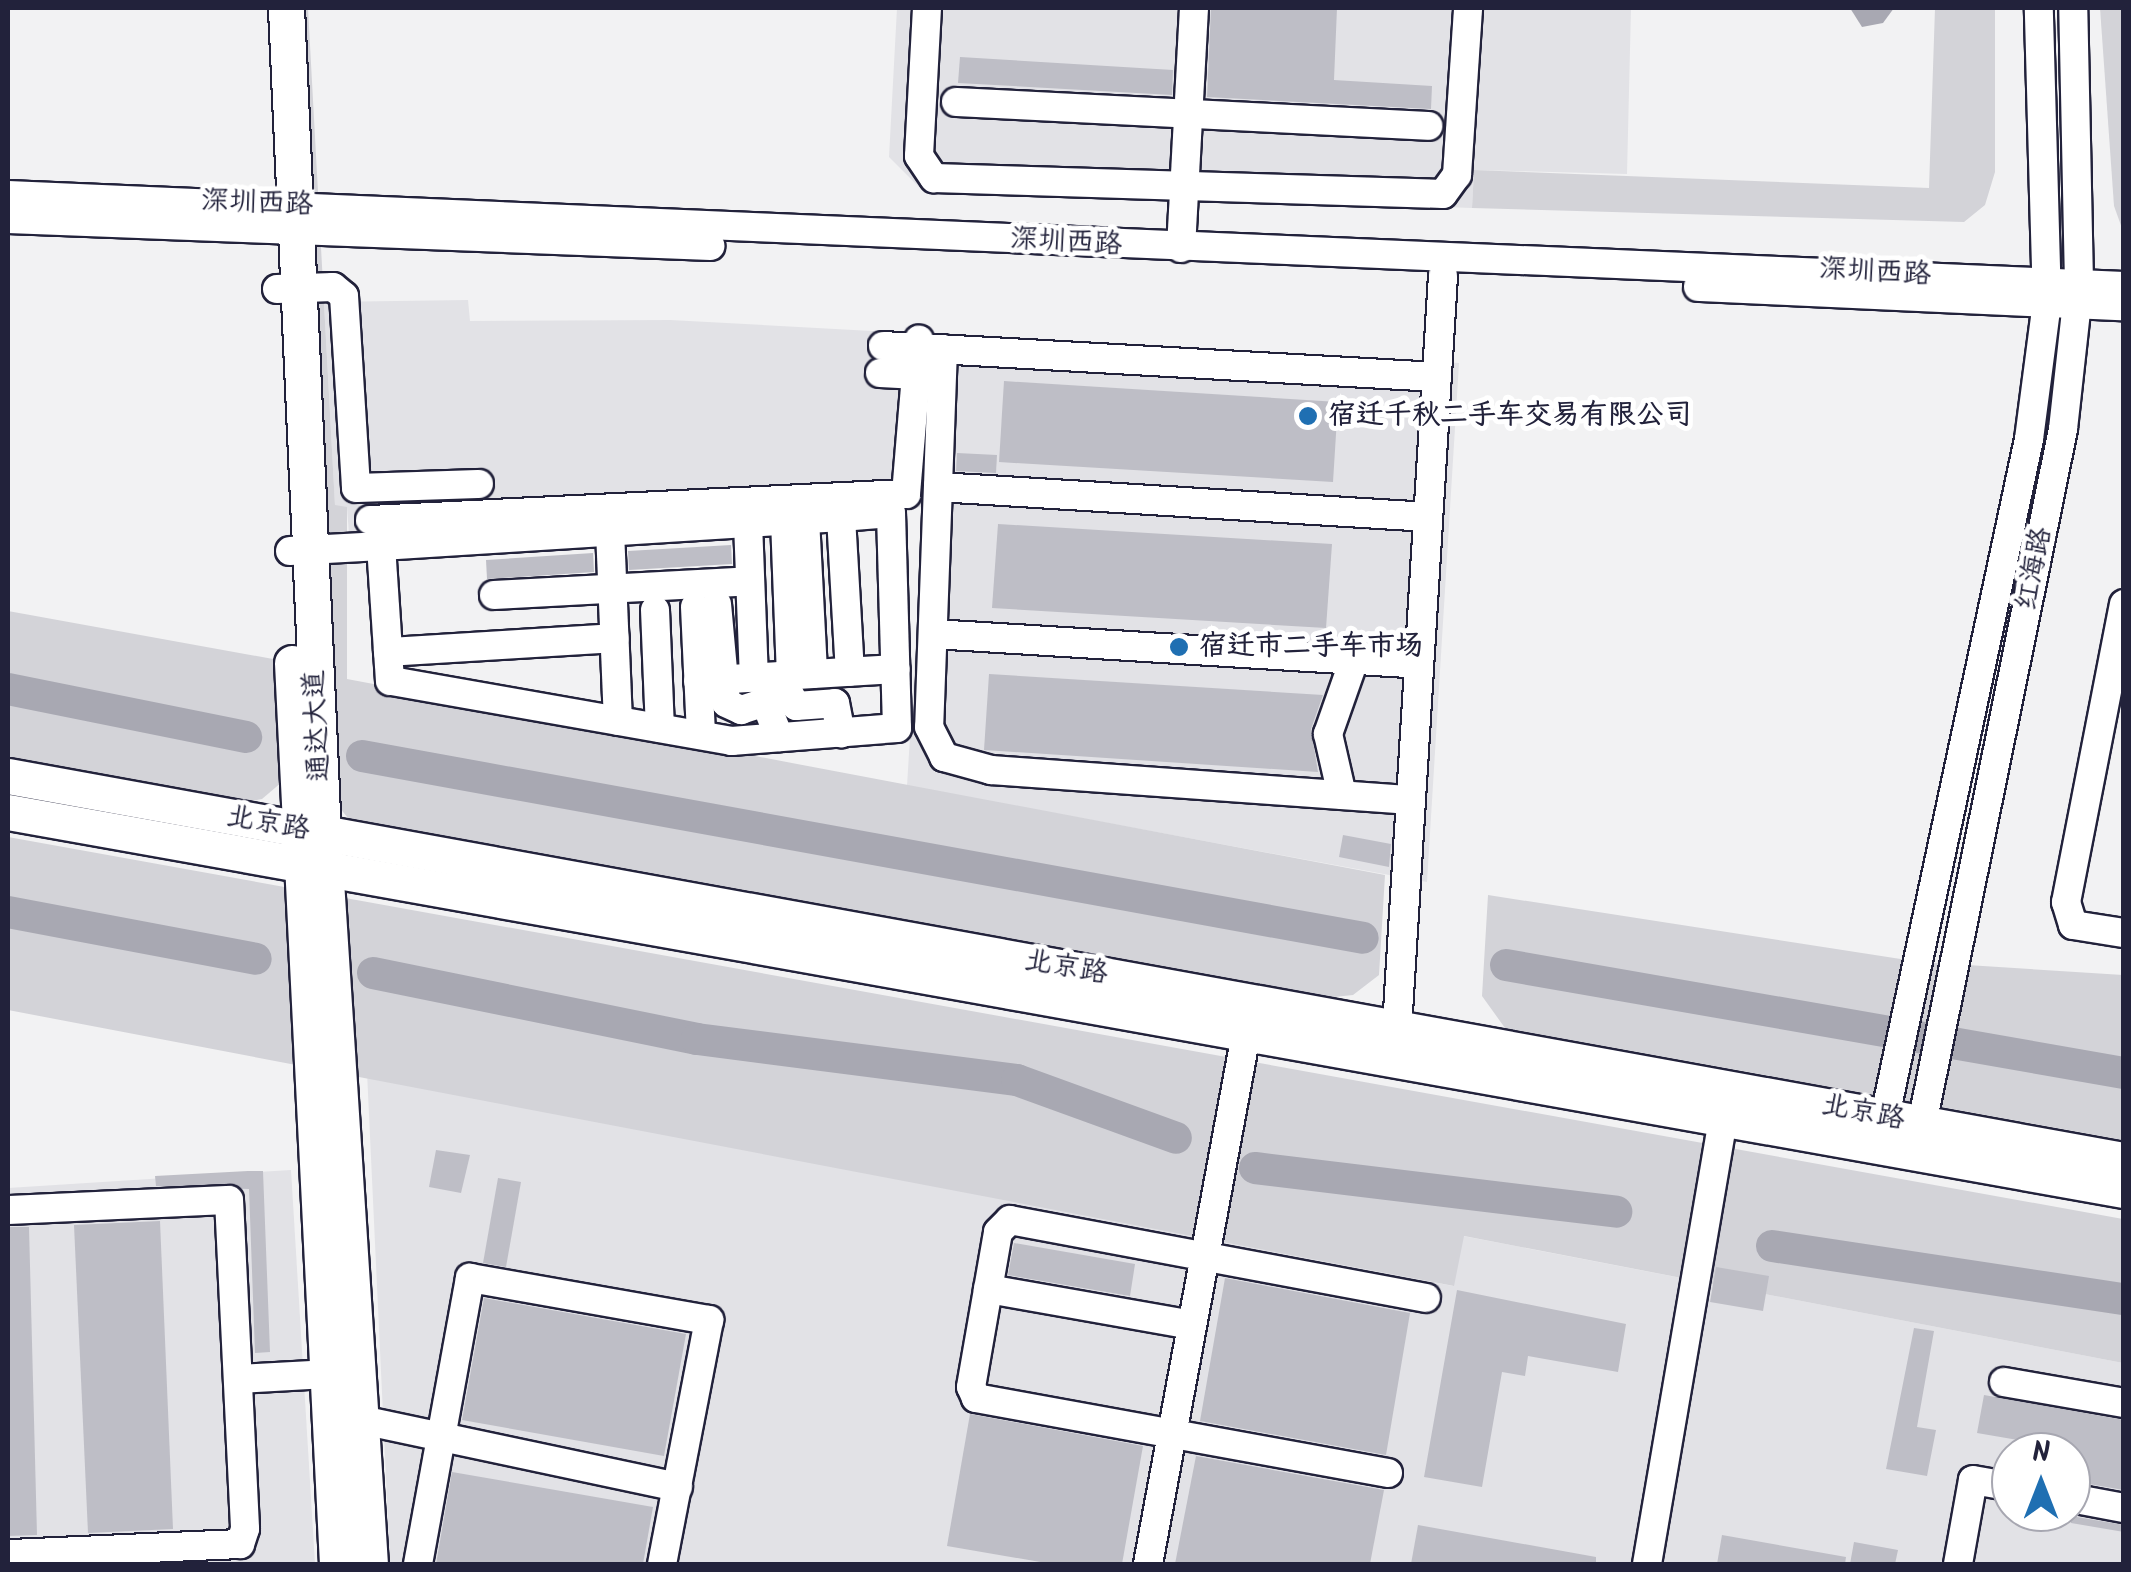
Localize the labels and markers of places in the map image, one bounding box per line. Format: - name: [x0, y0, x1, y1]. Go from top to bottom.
- place label: 宿迁千秋二手车交易有限公司: [1328, 399, 1692, 433]
- marker: 宿迁千秋二手车交易有限公司: [1297, 405, 1319, 427]
- place label: 宿迁市二手车市场: [1199, 630, 1423, 664]
- marker: 宿迁市二手车市场: [1168, 636, 1190, 658]

